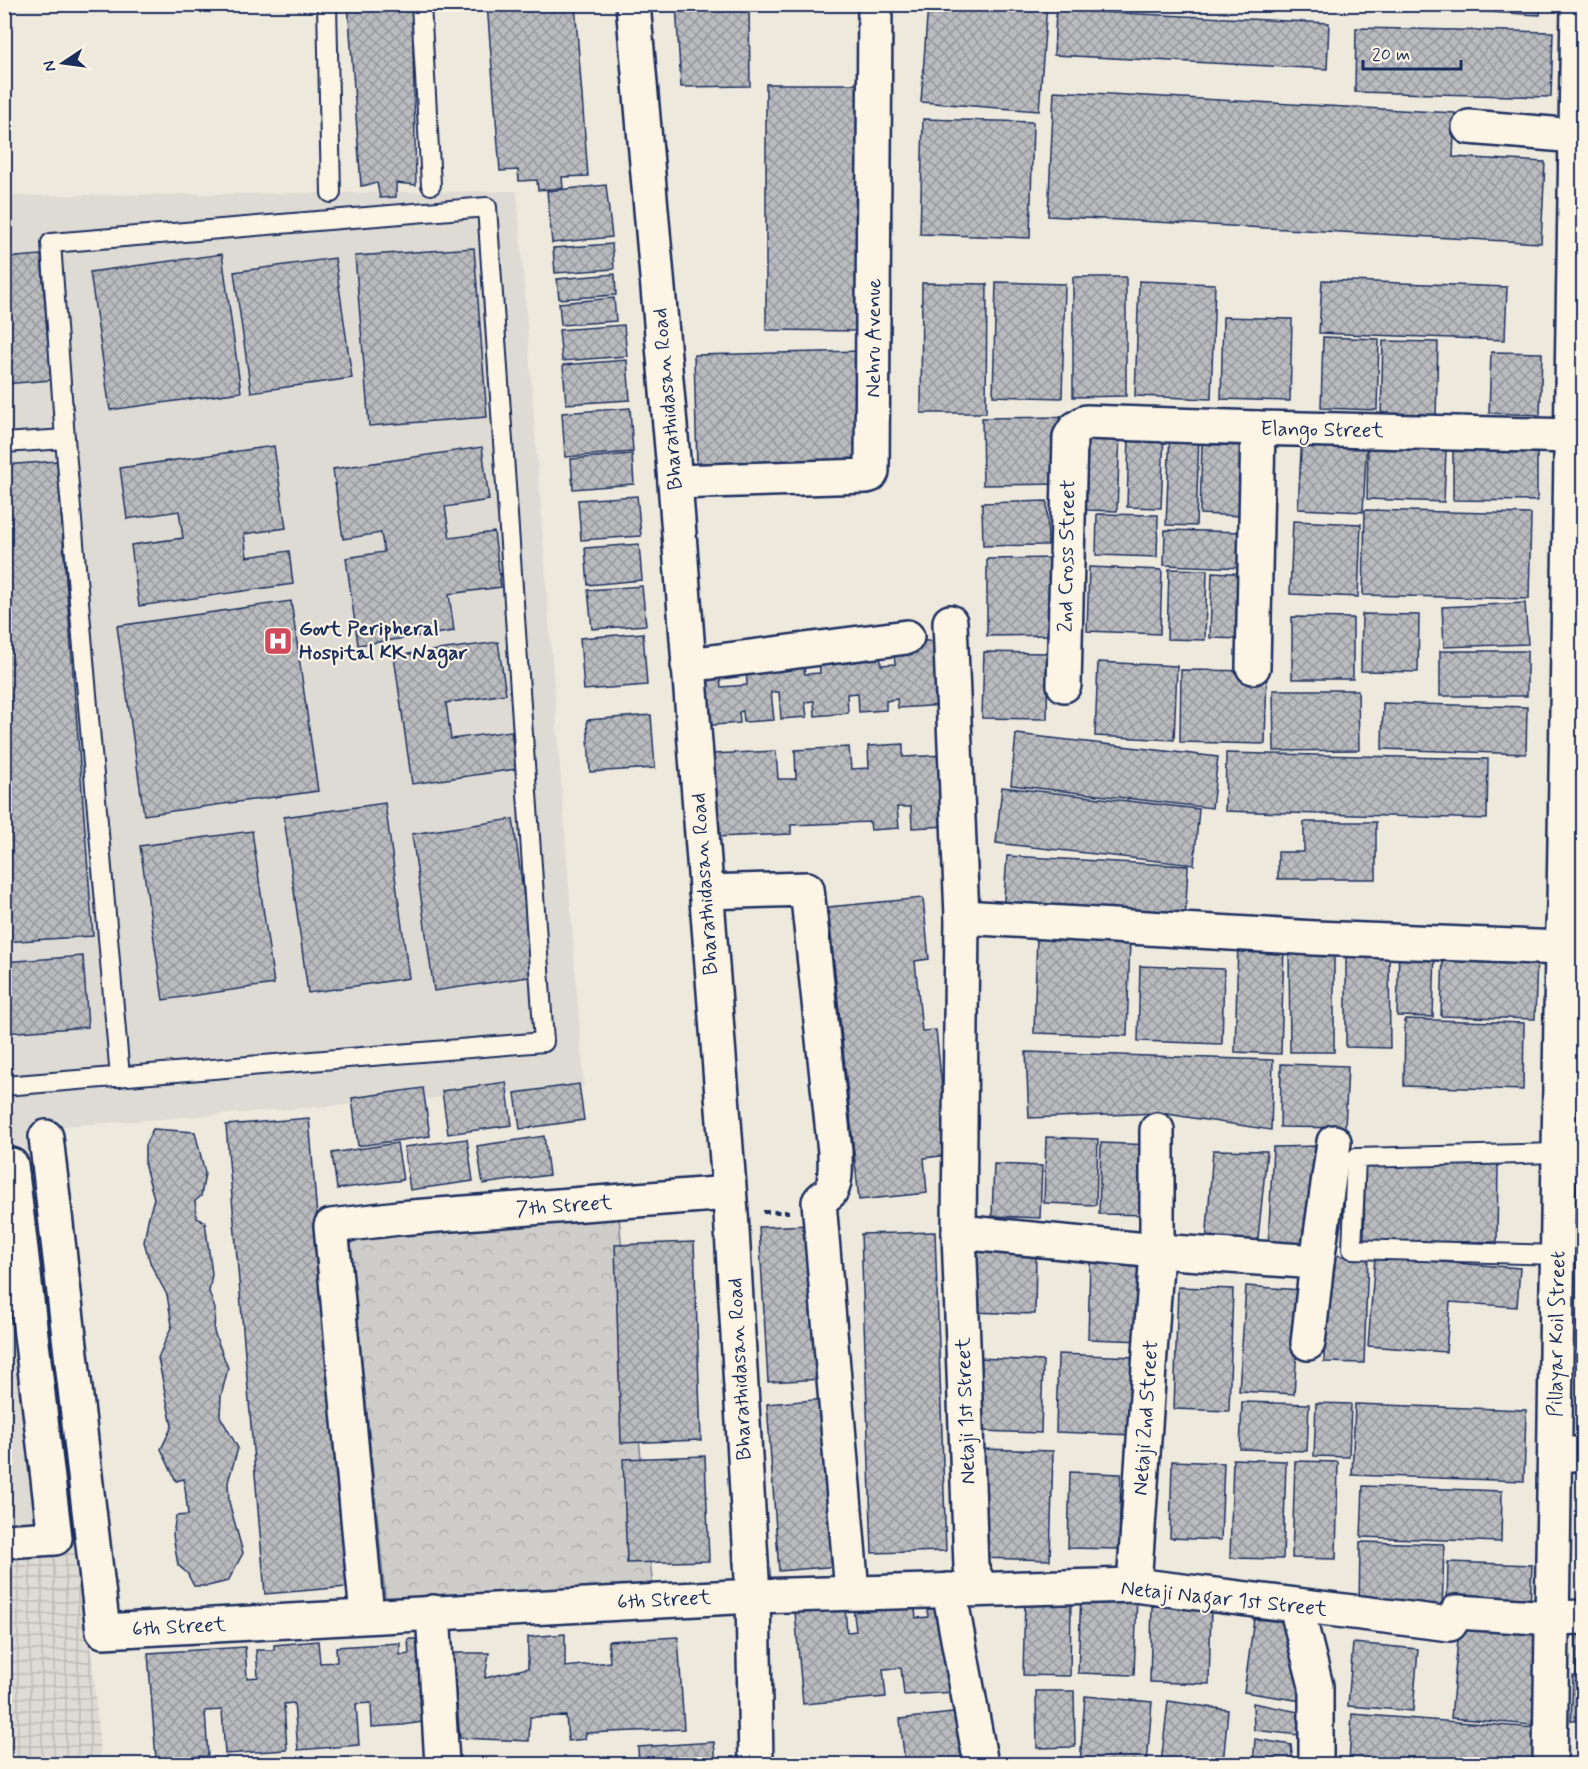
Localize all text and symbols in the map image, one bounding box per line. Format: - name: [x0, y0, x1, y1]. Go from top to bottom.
- north arrow: [33, 33, 93, 93]
- scale bar: [1363, 33, 1460, 71]
- text: 20 m: [1372, 43, 1410, 67]
- text: N: [38, 58, 61, 74]
- street label: Nehru Avenue: [860, 278, 888, 398]
- street label: Bharathidasan Road: [646, 307, 690, 491]
- street label: Elango Street: [1260, 415, 1385, 446]
- street label: 2nd Cross Street: [1052, 479, 1082, 633]
- place label: Govt Peripheral Hospital KK Nagar: [299, 615, 468, 669]
- hospital icon: Govt Peripheral Hospital KK Nagar: [262, 625, 294, 657]
- street label: Bharathidasan Road: [685, 792, 725, 976]
- street label: 7th Street: [515, 1189, 614, 1223]
- street label: Pillayar Koil Street: [1542, 1250, 1572, 1417]
- street label: Bharathidasan Road: [721, 1277, 759, 1461]
- street label: Netaji 1st Street: [949, 1336, 983, 1485]
- street label: Netaji 2nd Street: [1127, 1339, 1165, 1497]
- street label: Netaji Nagar 1st Street: [1119, 1574, 1329, 1626]
- street label: 6th Street: [616, 1584, 712, 1616]
- street label: 6th Street: [131, 1611, 227, 1643]

